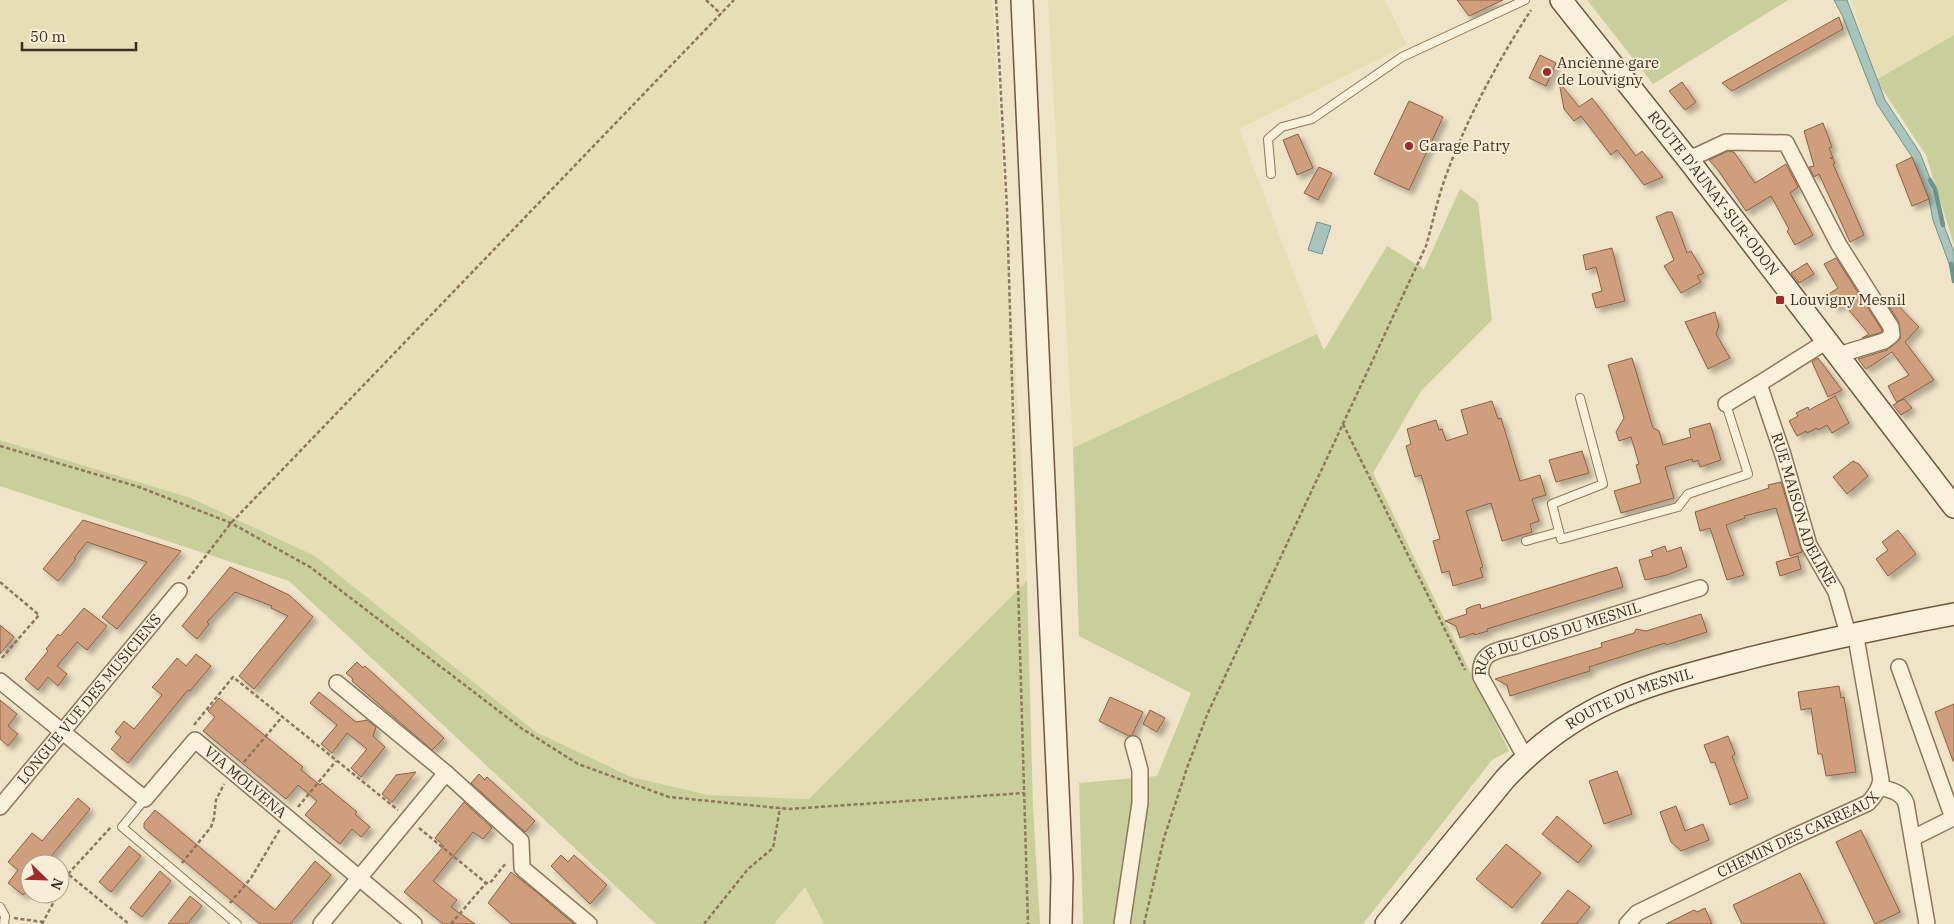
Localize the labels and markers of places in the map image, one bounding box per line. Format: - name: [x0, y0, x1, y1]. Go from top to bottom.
- place label: Ancienne gare de Louvigny: [1557, 53, 1659, 89]
- marker: Ancienne gare de Louvigny: [1541, 66, 1553, 78]
- place label: Garage Patry: [1419, 136, 1510, 155]
- marker: Garage Patry: [1403, 140, 1415, 152]
- place label: Louvigny Mesnil: [1790, 290, 1906, 309]
- marker: Louvigny Mesnil: [1774, 294, 1786, 306]

